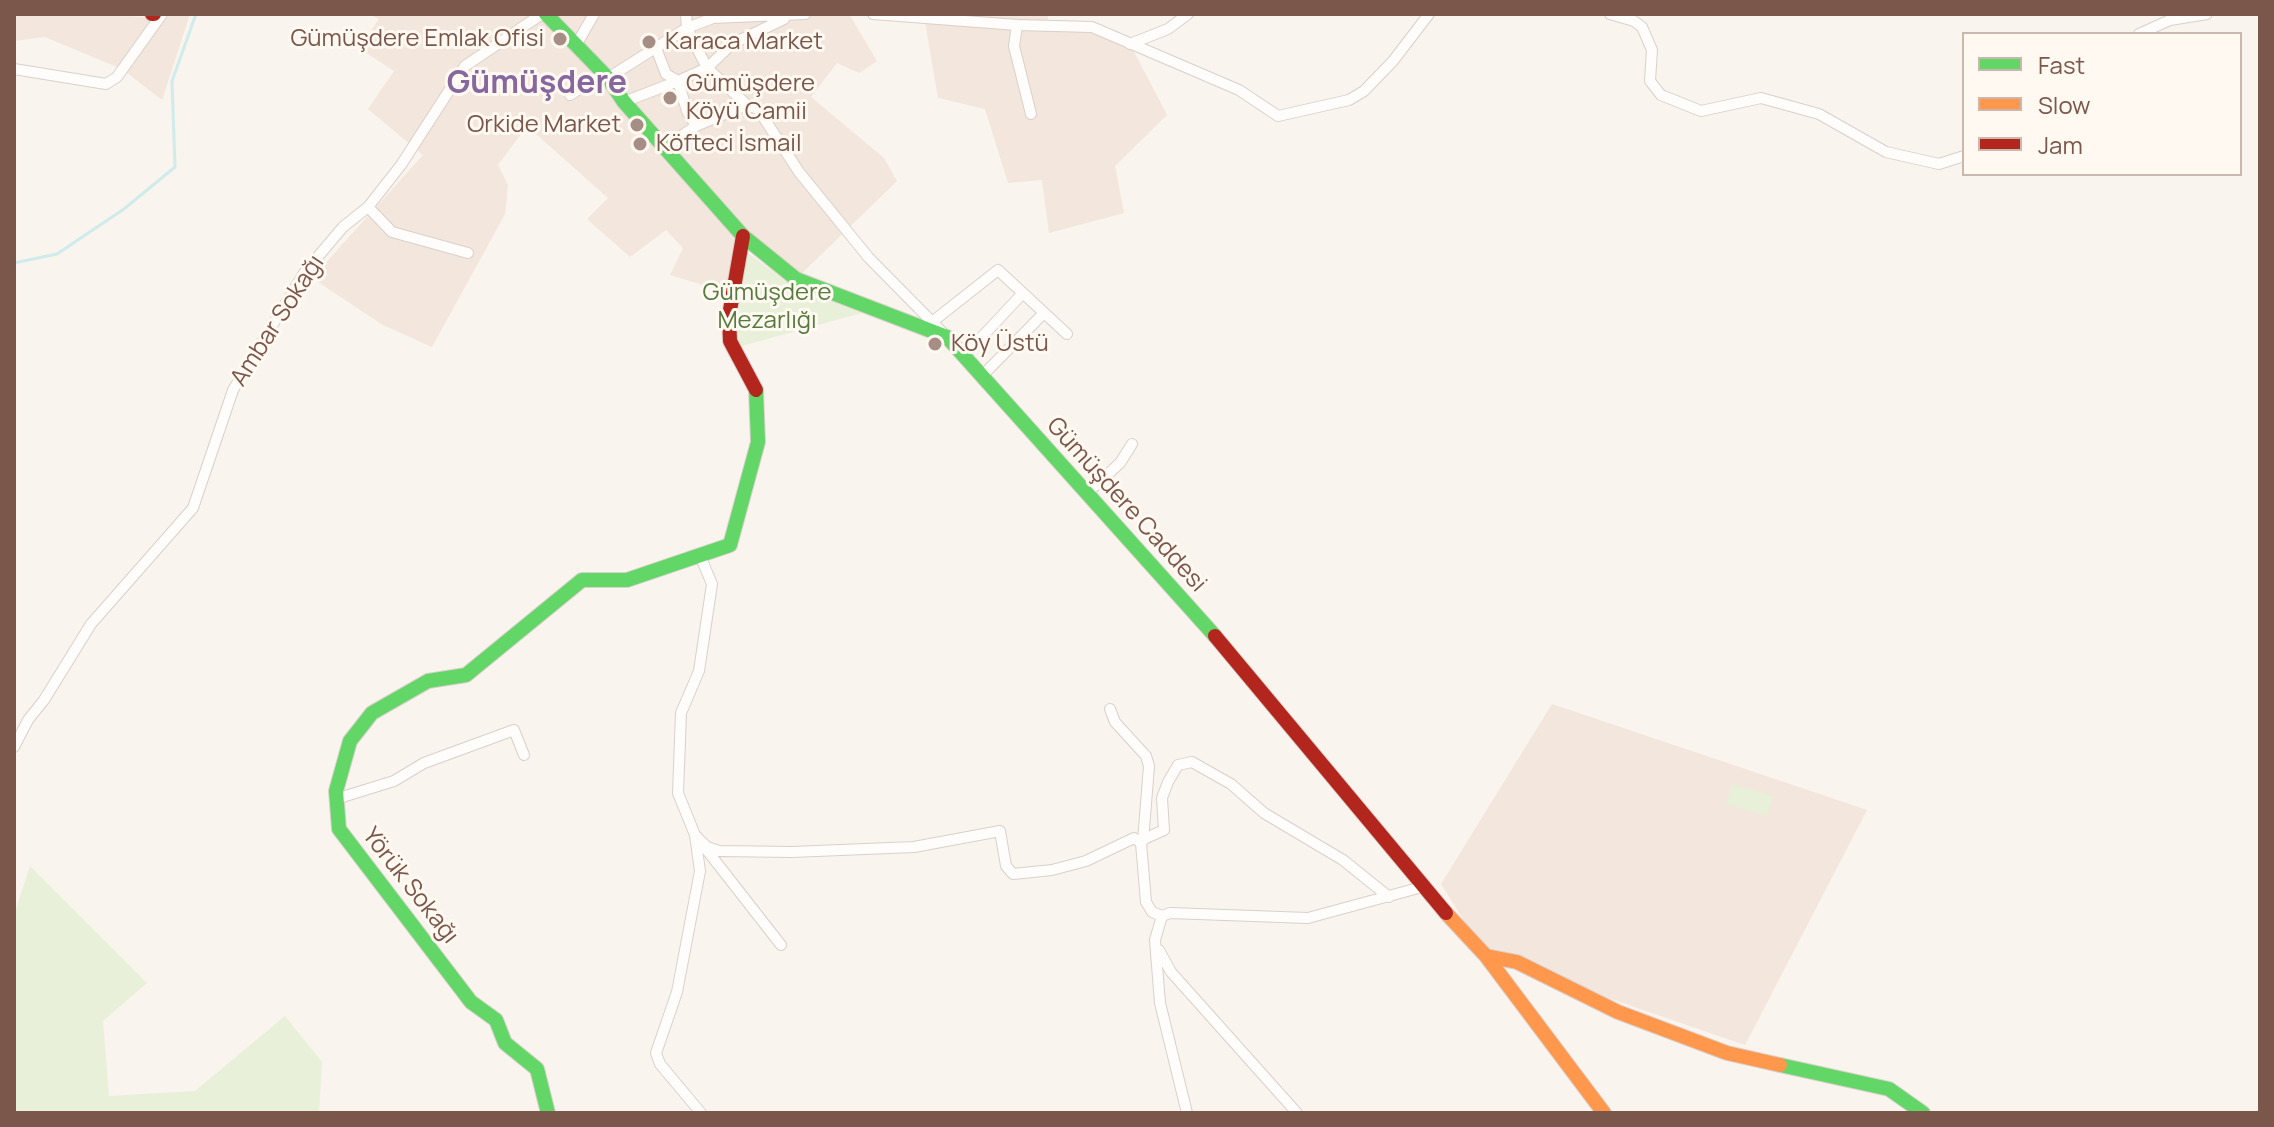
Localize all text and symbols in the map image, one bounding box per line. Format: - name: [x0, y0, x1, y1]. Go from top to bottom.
- place label: Gümüşdere Emlak Ofisi: [290, 25, 544, 53]
- place label: Karaca Market: [665, 28, 823, 56]
- marker: Gümüşdere Emlak Ofisi: [551, 30, 569, 48]
- legend: [1962, 32, 2242, 176]
- marker: Karaca Market: [640, 33, 658, 51]
- text: Fast: [2038, 48, 2085, 81]
- district label: Gümüşdere: [447, 65, 627, 103]
- place label: Gümüşdere Köyü Camii: [686, 70, 815, 126]
- text: Slow: [2038, 88, 2091, 121]
- marker: Gümüşdere Köyü Camii: [661, 89, 679, 107]
- place label: Orkide Market: [467, 111, 621, 139]
- marker: Orkide Market: [628, 116, 646, 134]
- text: Jam: [2038, 128, 2083, 161]
- place label: Köfteci İsmail: [656, 130, 802, 158]
- marker: Köfteci İsmail: [631, 135, 649, 153]
- street label: Ambar Sokağı: [225, 250, 331, 392]
- park label: Gümüşdere Mezarlığı: [702, 279, 832, 335]
- place label: Köy Üstü: [951, 330, 1049, 358]
- marker: Köy Üstü: [926, 335, 944, 353]
- street label: Gümüşdere Caddesi: [1040, 412, 1212, 598]
- street label: Yörük Sokağı: [356, 822, 464, 950]

